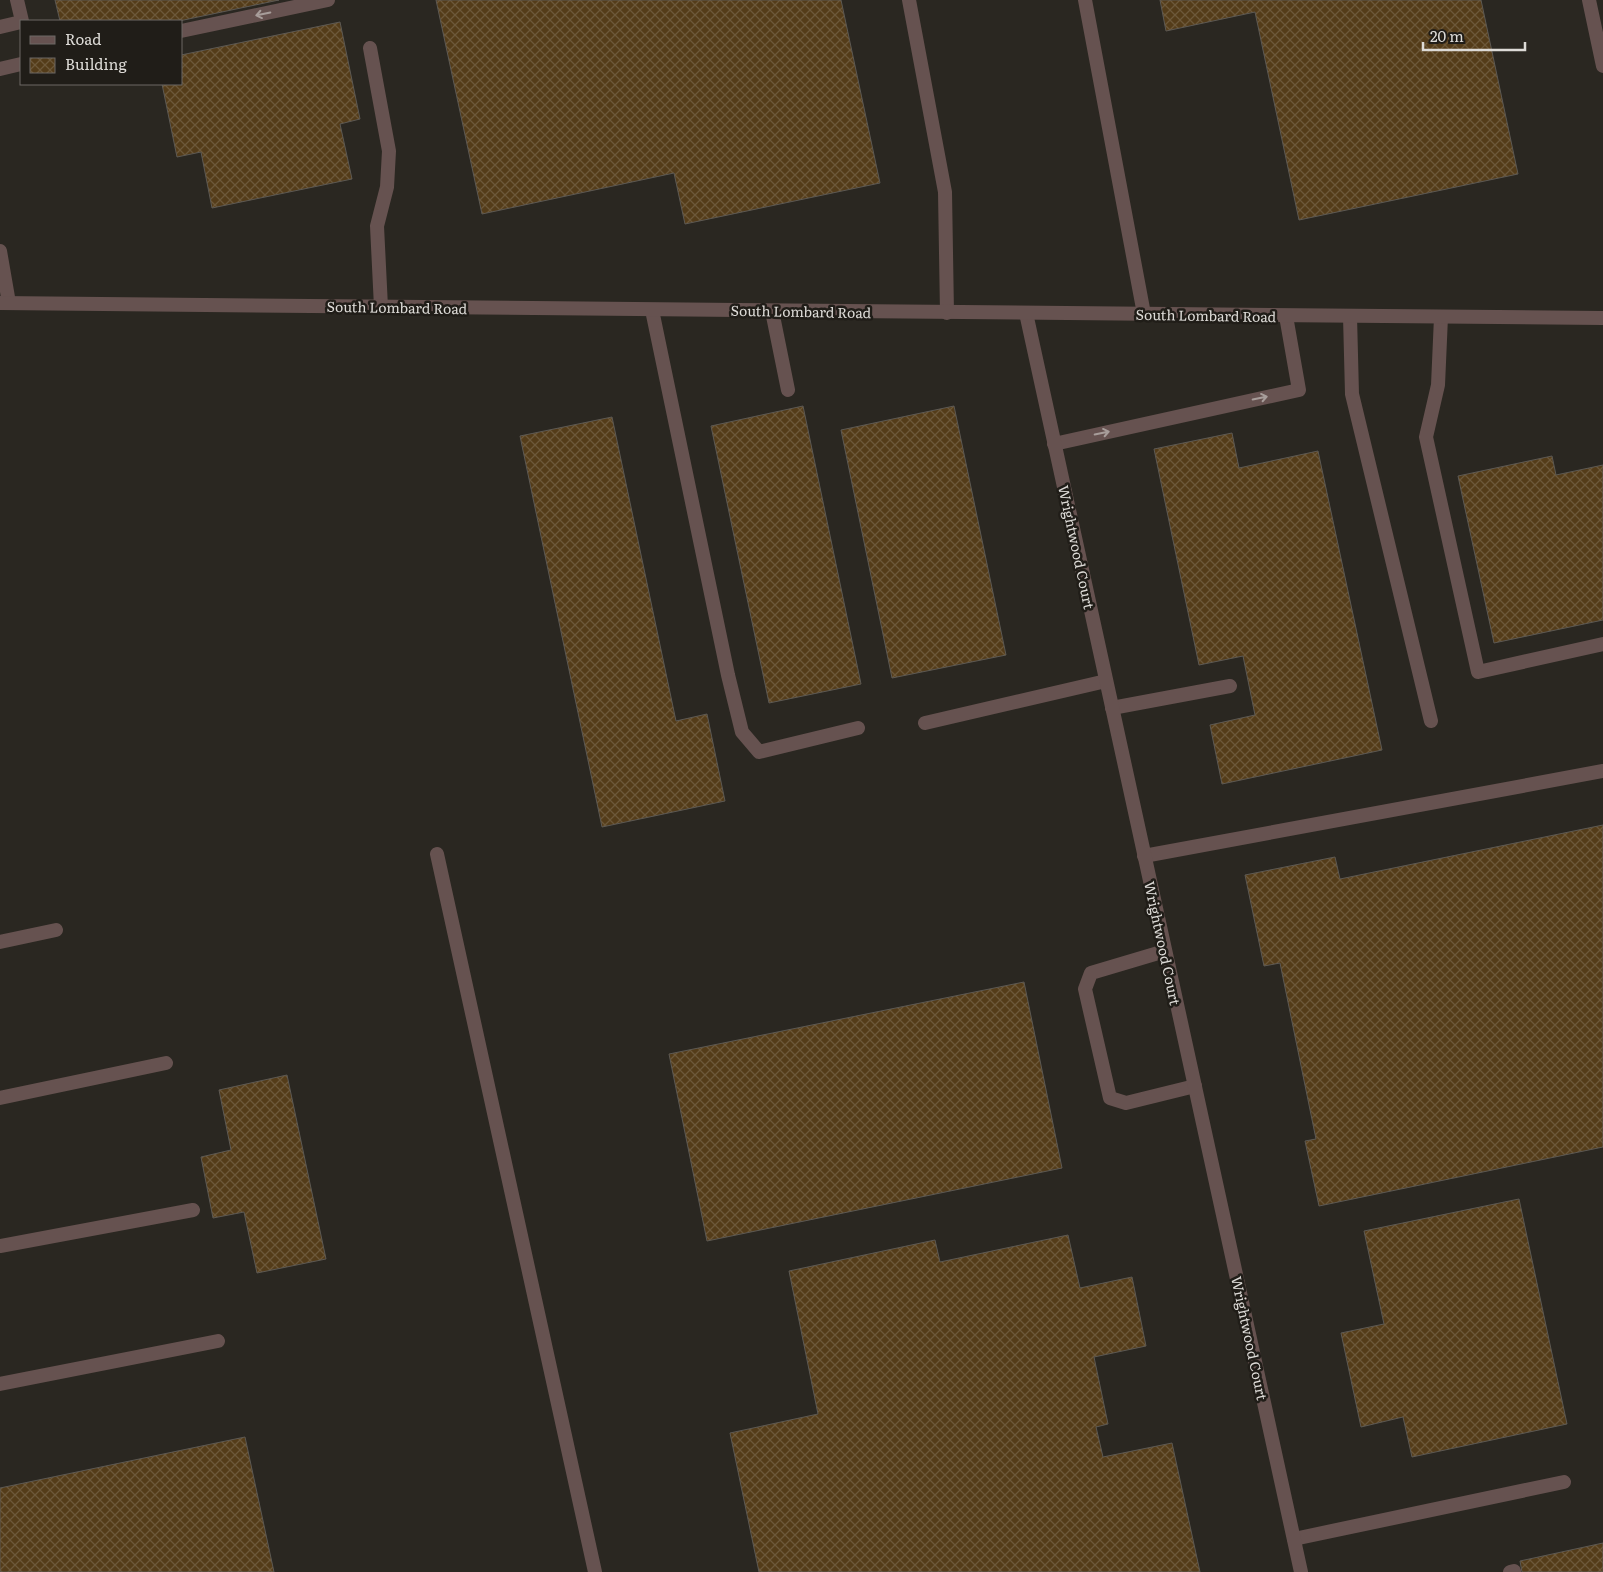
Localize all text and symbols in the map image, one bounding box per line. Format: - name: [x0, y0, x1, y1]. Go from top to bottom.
- one-way arrow: [256, 9, 272, 19]
- legend: [20, 20, 182, 85]
- scale bar: [1423, 20, 1526, 52]
- text: 20 m: [1430, 24, 1464, 47]
- text: Road: [65, 27, 101, 50]
- text: Building: [65, 52, 127, 75]
- street label: South Lombard Road: [327, 296, 468, 318]
- street label: South Lombard Road: [731, 300, 872, 322]
- street label: South Lombard Road: [1136, 304, 1277, 326]
- one-way arrow: [1252, 393, 1268, 403]
- one-way arrow: [1093, 428, 1109, 437]
- street label: Wrightwood Court: [1054, 483, 1100, 611]
- street label: Wrightwood Court: [1140, 879, 1186, 1007]
- street label: Wrightwood Court: [1227, 1274, 1273, 1402]

